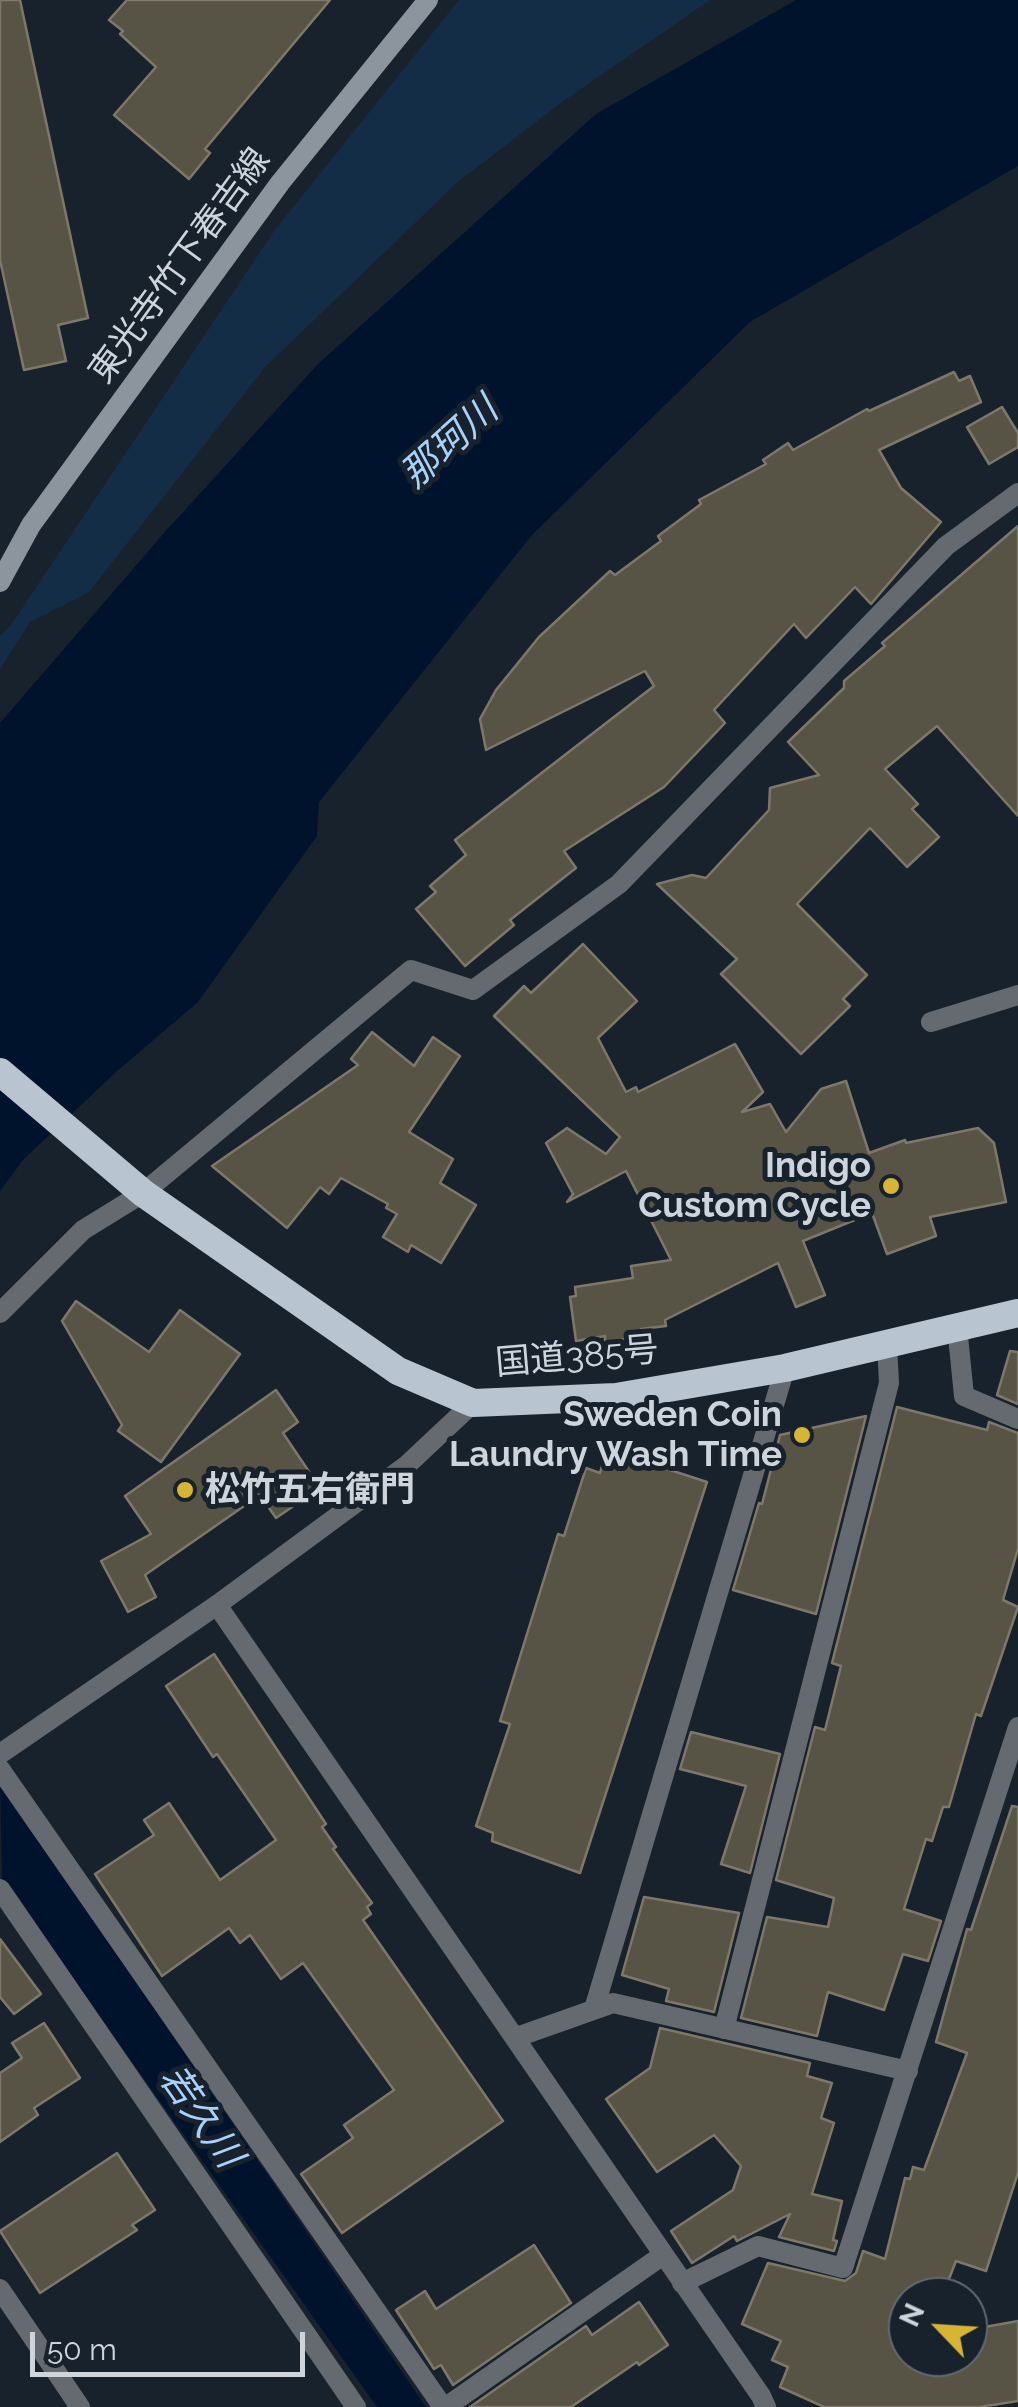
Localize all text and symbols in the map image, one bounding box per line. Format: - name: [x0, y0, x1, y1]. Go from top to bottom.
- street label: 東光寺竹下春吉線: [81, 140, 279, 392]
- water label: 那珂川: [392, 388, 508, 498]
- place label: Indigo Custom Cycle: [638, 1145, 871, 1227]
- marker: Indigo Custom Cycle: [880, 1175, 902, 1197]
- street label: 国道385号: [494, 1329, 660, 1385]
- place label: Sweden Coin Laundry Wash Time: [449, 1394, 782, 1476]
- marker: Sweden Coin Laundry Wash Time: [791, 1424, 813, 1446]
- place label: 松竹五右衛門: [205, 1469, 415, 1511]
- marker: 松竹五右衛門: [174, 1479, 196, 1501]
- water label: 若久川: [149, 2057, 251, 2177]
- north arrow: [888, 2277, 988, 2377]
- text: N: [893, 2298, 932, 2332]
- scale bar: [35, 2312, 310, 2374]
- text: 50 m: [47, 2332, 117, 2367]

